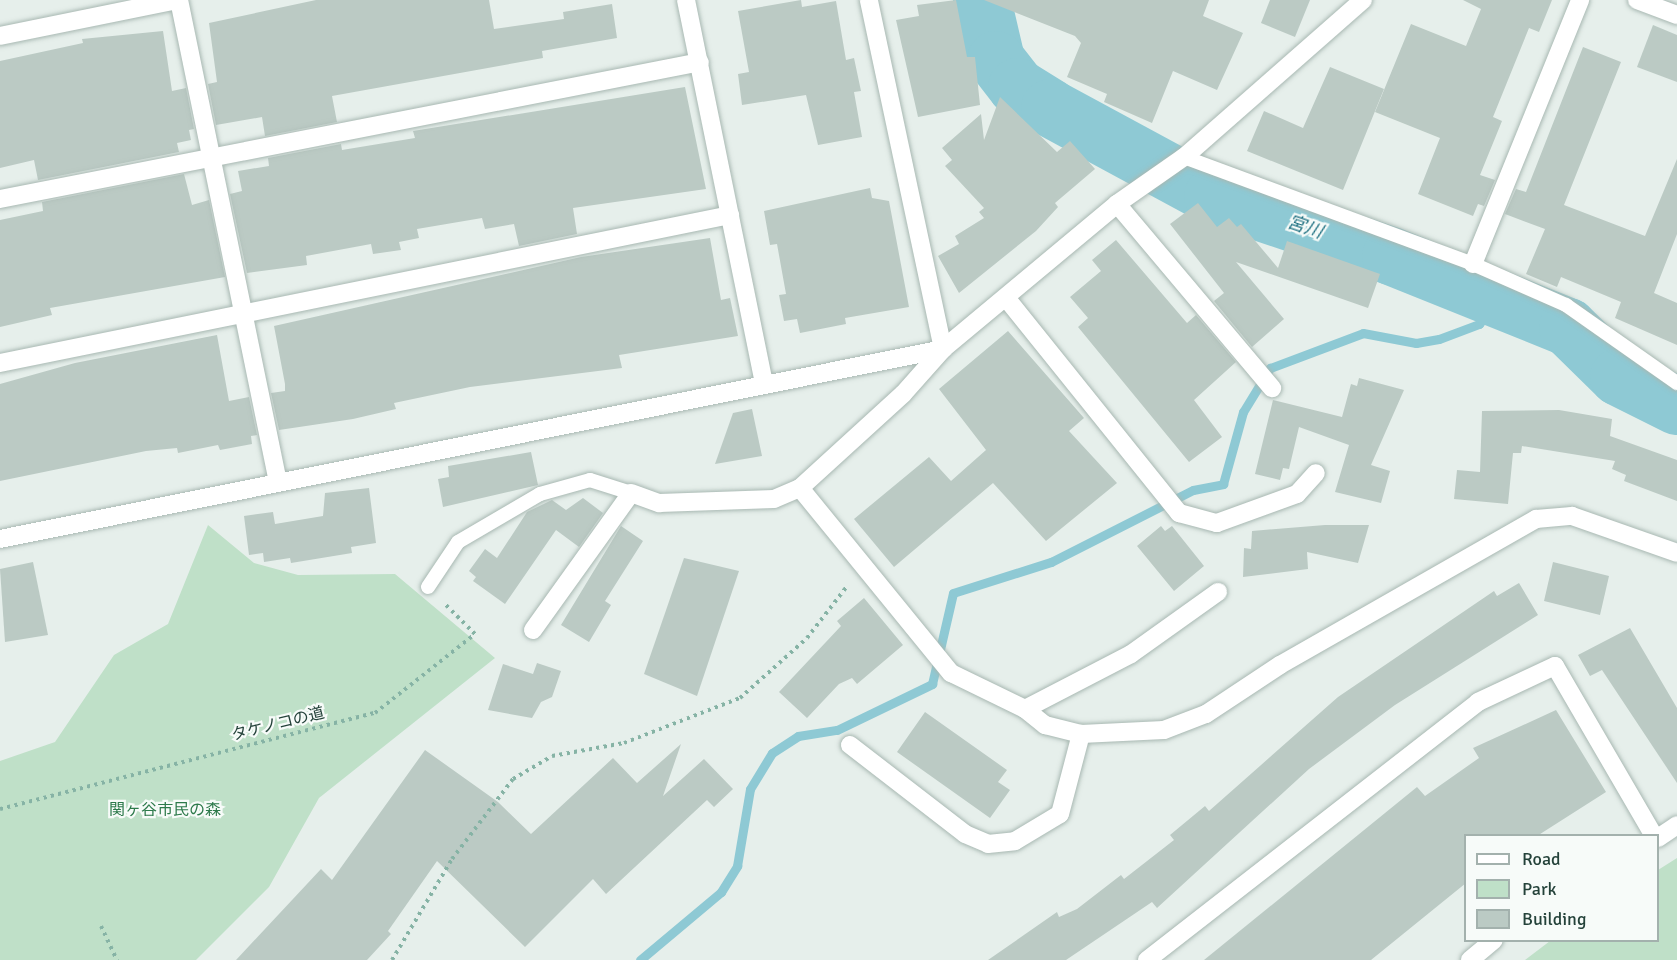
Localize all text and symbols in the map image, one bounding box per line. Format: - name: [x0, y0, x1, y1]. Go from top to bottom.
- water label: 宮川: [1284, 211, 1326, 243]
- street label: タケノコの道: [229, 703, 327, 745]
- park label: 関ヶ谷市民の森: [109, 800, 221, 820]
- legend: [1464, 834, 1659, 942]
- text: Road: [1522, 848, 1561, 870]
- text: Park: [1522, 878, 1557, 900]
- text: Building: [1522, 908, 1586, 930]

